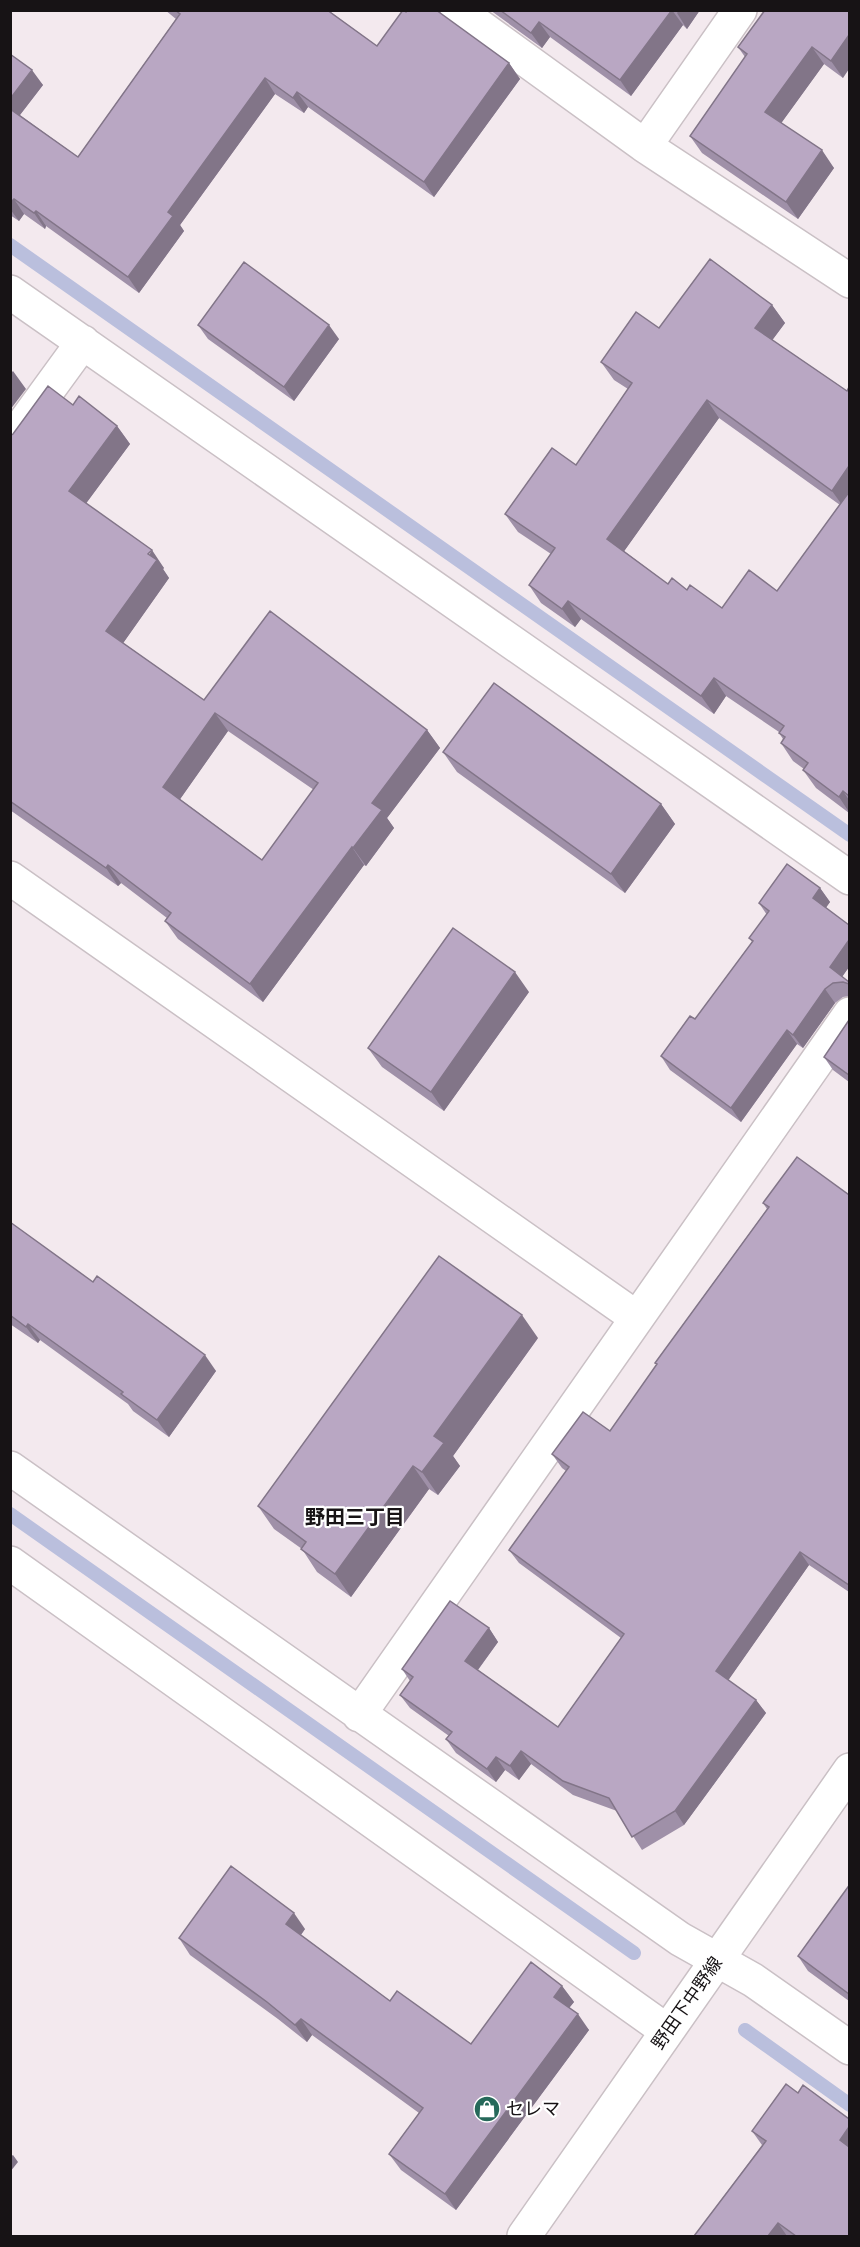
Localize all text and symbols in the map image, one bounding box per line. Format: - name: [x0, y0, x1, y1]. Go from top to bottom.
- district label: 野田三丁目: [305, 1504, 405, 1529]
- street label: 野田下中野線: [646, 1952, 727, 2054]
- shop icon: セレマ: [472, 2094, 502, 2124]
- place label: セレマ: [506, 2097, 560, 2120]

